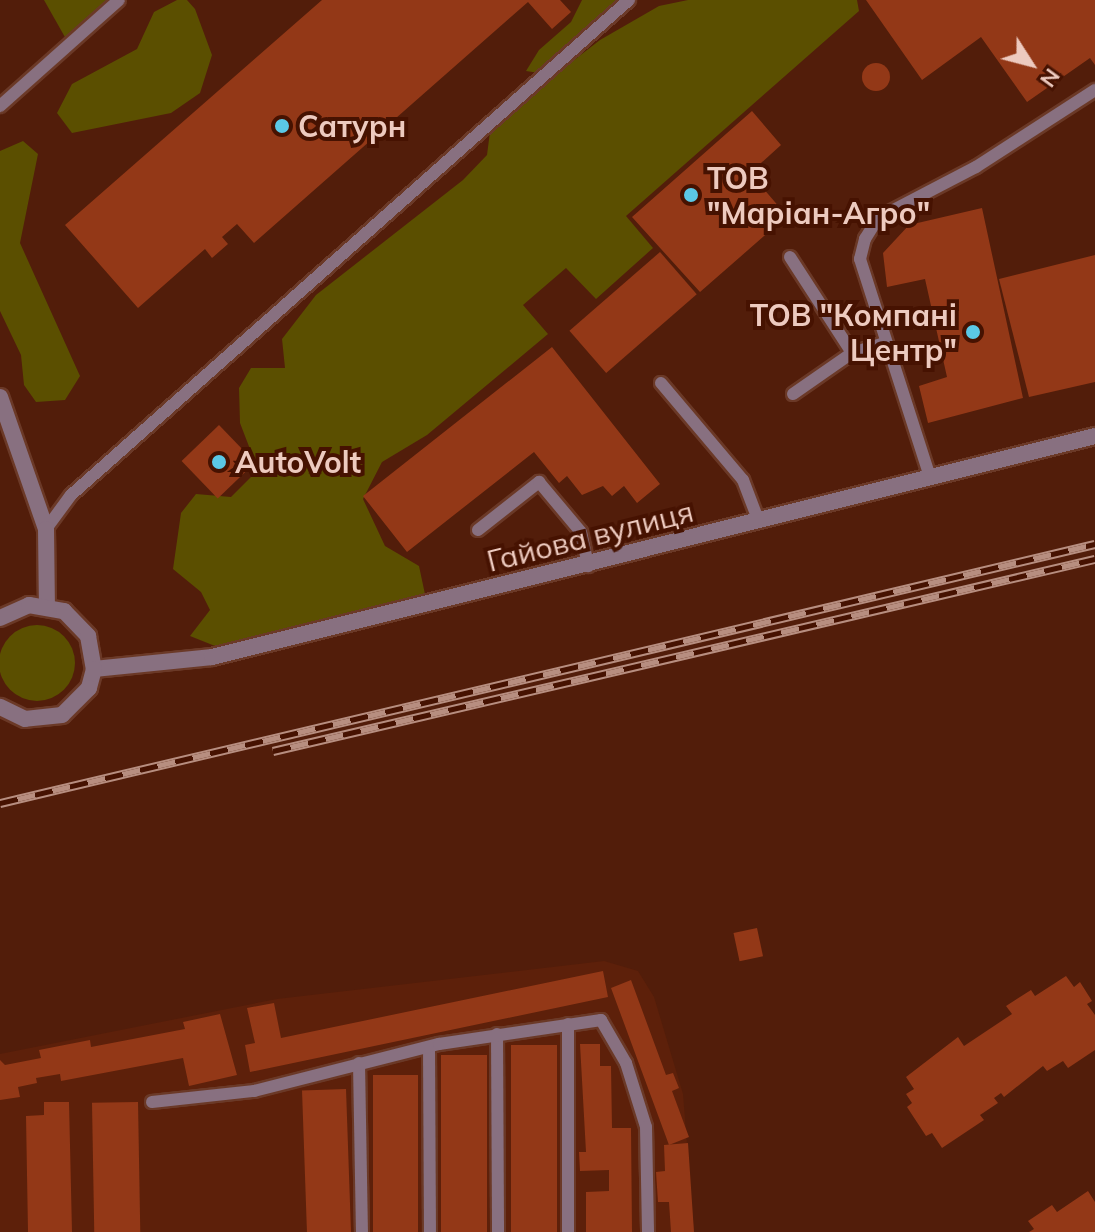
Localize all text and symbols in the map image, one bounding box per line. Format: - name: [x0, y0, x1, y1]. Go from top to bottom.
- north arrow: [991, 24, 1071, 104]
- text: N: [1034, 63, 1067, 93]
- place label: Сатурн: [298, 108, 406, 144]
- marker: Сатурн: [273, 117, 291, 135]
- place label: ТОВ "Маріан-Агро": [707, 160, 930, 230]
- marker: ТОВ "Маріан-Агро": [682, 186, 700, 204]
- place label: ТОВ "Компані Центр": [750, 297, 957, 368]
- marker: ТОВ "Компані Центр": [964, 323, 982, 341]
- place label: AutoVolt: [235, 444, 361, 480]
- marker: AutoVolt: [210, 453, 228, 471]
- street label: Гайова вулиця: [483, 493, 697, 579]

